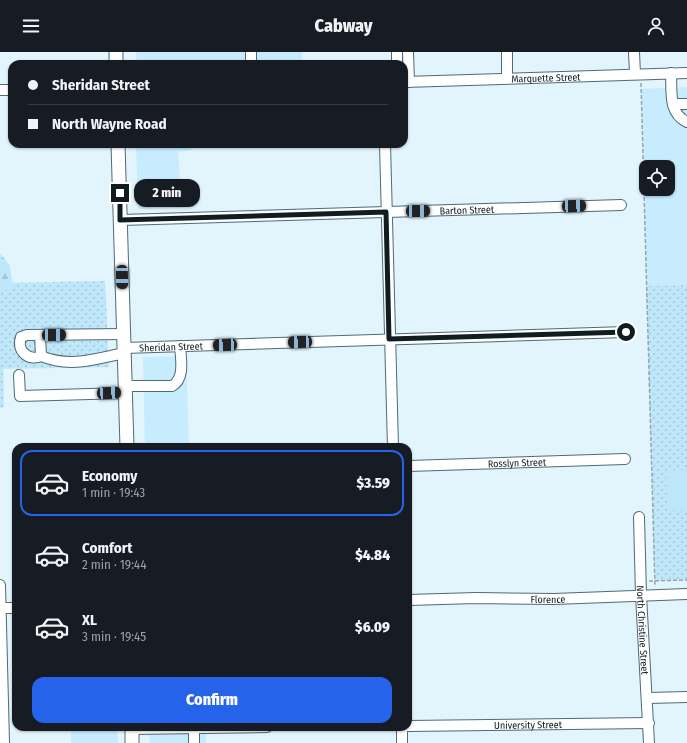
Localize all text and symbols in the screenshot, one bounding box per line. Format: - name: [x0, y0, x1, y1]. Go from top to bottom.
- icon: menu: [20, 15, 42, 37]
- text: Cabway: [315, 15, 372, 37]
- icon: person: [645, 15, 667, 37]
- street label: Marquette Street: [511, 71, 581, 86]
- text: Sheridan Street: [52, 76, 150, 94]
- text: North Wayne Road: [52, 115, 167, 133]
- map controls: [639, 160, 675, 196]
- button: locate: [639, 160, 675, 196]
- callout: 2 min: [134, 179, 200, 207]
- route end: [111, 184, 129, 202]
- text: 2 min: [153, 185, 181, 200]
- car: [562, 200, 586, 212]
- street label: Barton Street: [439, 204, 495, 217]
- car: [406, 205, 430, 217]
- car: [116, 265, 128, 289]
- route start: [617, 323, 635, 341]
- car: [42, 329, 66, 341]
- car: [288, 336, 312, 348]
- car: [213, 339, 237, 351]
- street label: Sheridan Street: [139, 340, 204, 355]
- car: [97, 386, 121, 400]
- street label: Rosslyn Street: [488, 457, 547, 470]
- icon: car: [34, 465, 70, 501]
- text: Economy: [82, 467, 137, 485]
- text: $3.59: [356, 474, 390, 492]
- text: 1 min · 19:43: [82, 485, 145, 500]
- icon: car: [34, 537, 70, 573]
- text: Comfort: [82, 539, 133, 557]
- text: $4.84: [355, 546, 390, 564]
- text: 2 min · 19:44: [82, 557, 146, 572]
- street label: North Christine Street: [634, 585, 650, 676]
- street label: Florence: [531, 594, 566, 606]
- icon: car: [34, 609, 70, 645]
- text: XL: [82, 611, 97, 629]
- text: $6.09: [355, 618, 390, 636]
- text: 3 min · 19:45: [82, 629, 146, 644]
- button: Confirm: [32, 677, 392, 723]
- street label: University Street: [494, 719, 563, 732]

